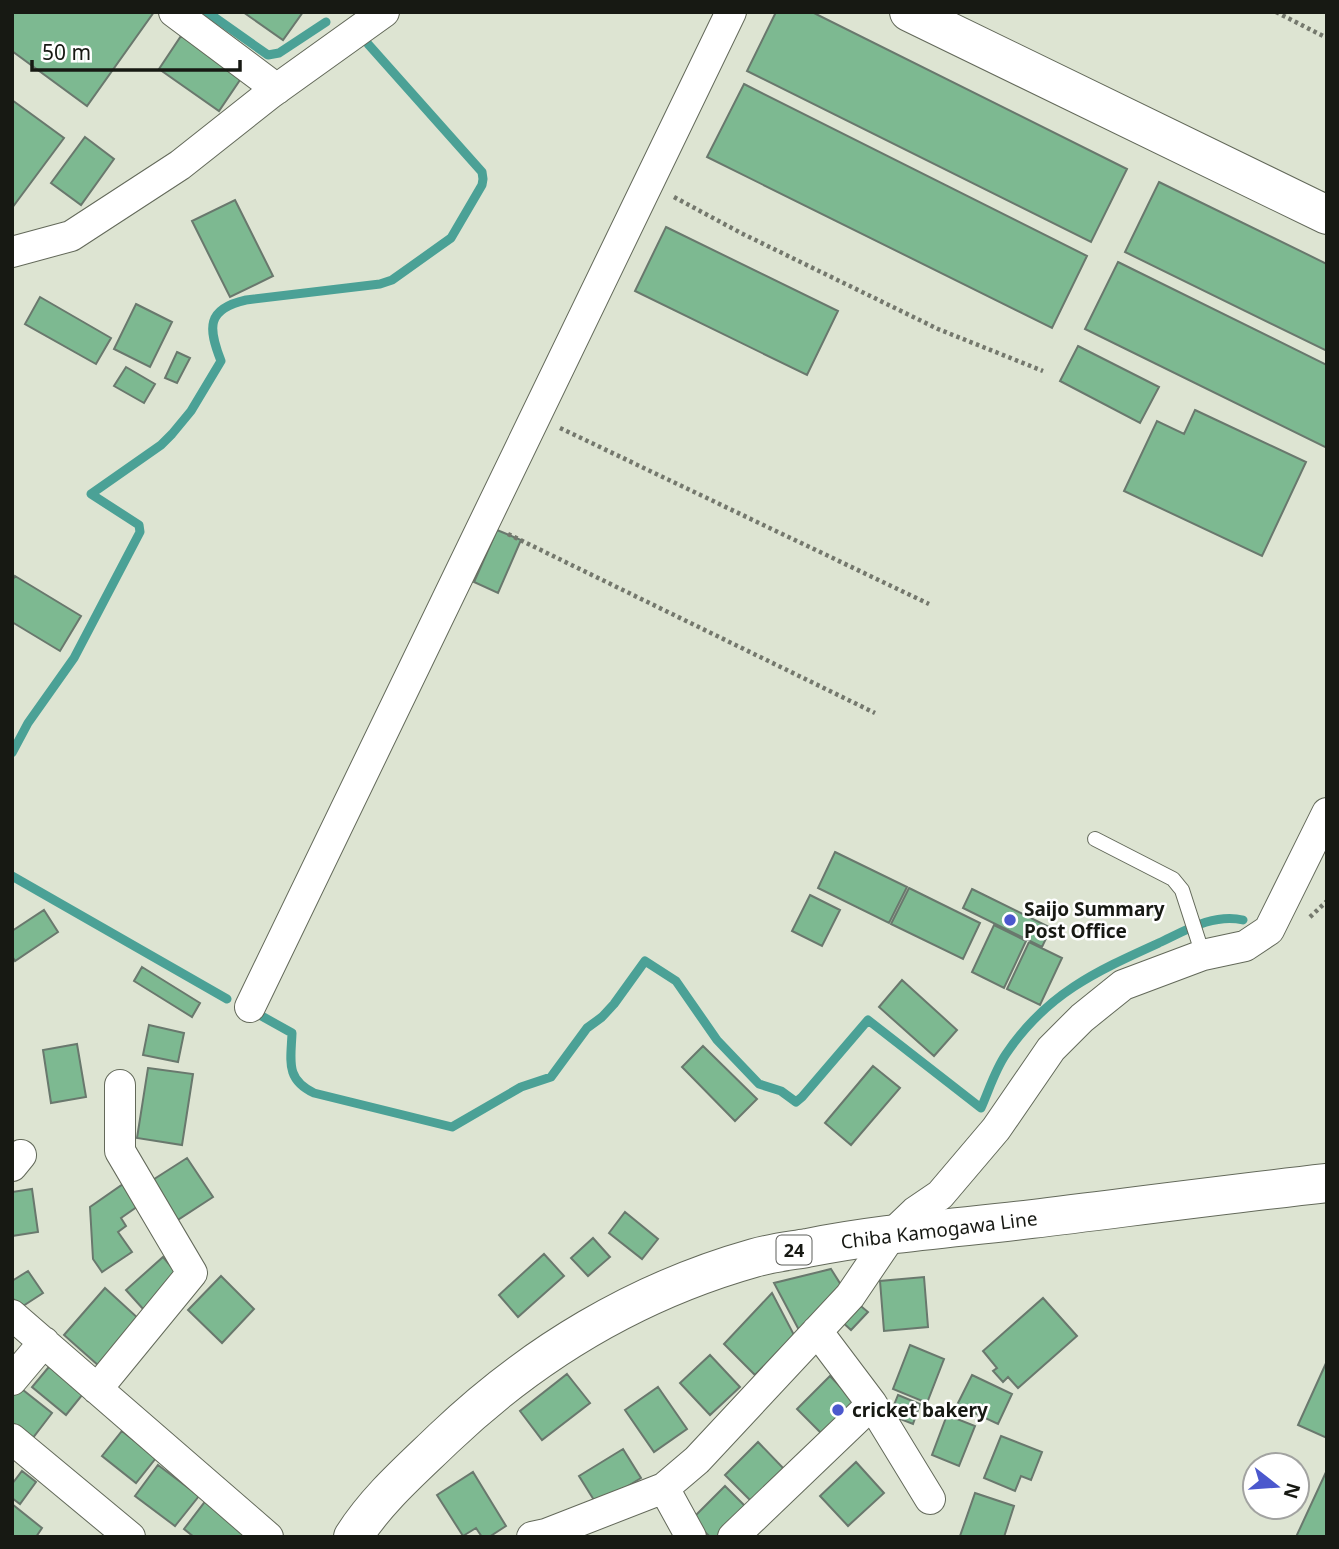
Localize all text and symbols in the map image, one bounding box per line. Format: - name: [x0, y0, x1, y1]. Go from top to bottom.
- scale bar: [32, 28, 240, 72]
- text: 50 m: [42, 38, 91, 66]
- place label: Saijo Summary Post Office: [1024, 896, 1165, 944]
- marker: Saijo Summary Post Office: [1002, 912, 1018, 928]
- street label: Chiba Kamogawa Line: [839, 1205, 1039, 1255]
- road number: 24: [776, 1236, 812, 1265]
- place label: cricket bakery: [852, 1397, 988, 1423]
- marker: cricket bakery: [830, 1402, 846, 1418]
- north arrow: [1241, 1451, 1311, 1521]
- text: N: [1278, 1480, 1307, 1502]

